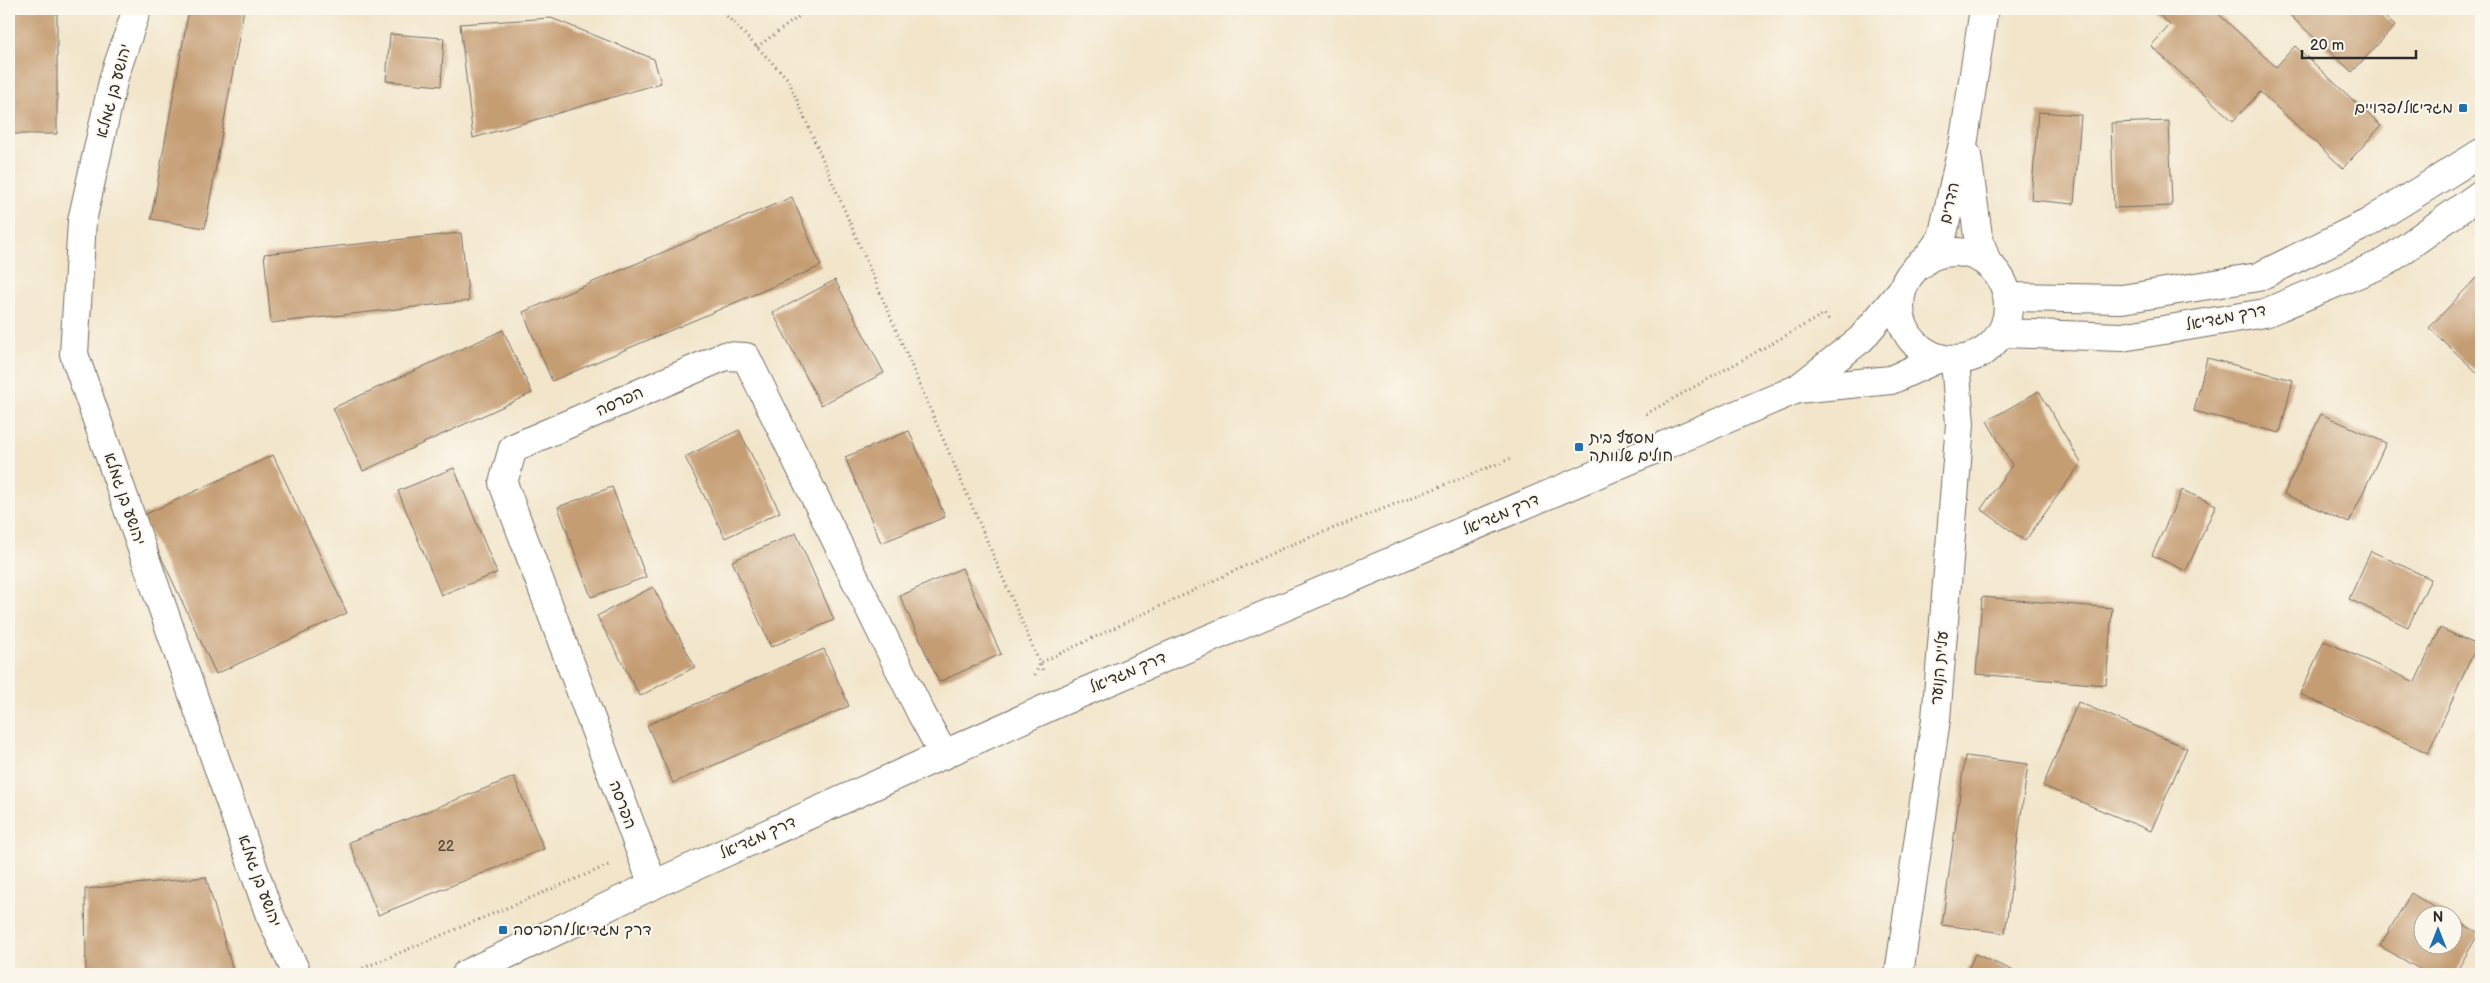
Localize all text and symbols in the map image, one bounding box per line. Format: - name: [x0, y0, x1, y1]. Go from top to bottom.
- scale bar: [2302, 28, 2416, 60]
- text: 20 m: [2310, 36, 2344, 55]
- street label: יהושע בן גמלא: [92, 42, 136, 140]
- place label: מגדיאל/פדויים: [2354, 99, 2453, 118]
- marker: מגדיאל/פדויים: [2457, 102, 2469, 114]
- street label: הדרים: [1936, 180, 1964, 226]
- street label: דרך מגדיאל: [2184, 301, 2268, 335]
- street label: הפרסה: [593, 383, 647, 421]
- place label: מסעף בית חולים שלוותה: [1588, 429, 1673, 466]
- marker: מסעף בית חולים שלוותה: [1573, 441, 1585, 453]
- street label: יהושע בן גמלא: [99, 450, 149, 548]
- street label: דרך מגדיאל: [1460, 490, 1542, 540]
- street label: עליית הנוער: [1927, 630, 1953, 706]
- street label: דרך מגדיאל: [1087, 648, 1169, 698]
- street label: הפרסה: [605, 778, 639, 832]
- street label: דרך מגדיאל: [717, 813, 799, 863]
- street label: יהושע בן גמלא: [234, 832, 284, 930]
- house number: 22: [438, 838, 455, 855]
- north arrow: [2412, 906, 2462, 956]
- text: N: [2433, 909, 2443, 926]
- place label: דרך מגדיאל/הפרסה: [513, 921, 652, 940]
- marker: דרך מגדיאל/הפרסה: [497, 924, 509, 936]

